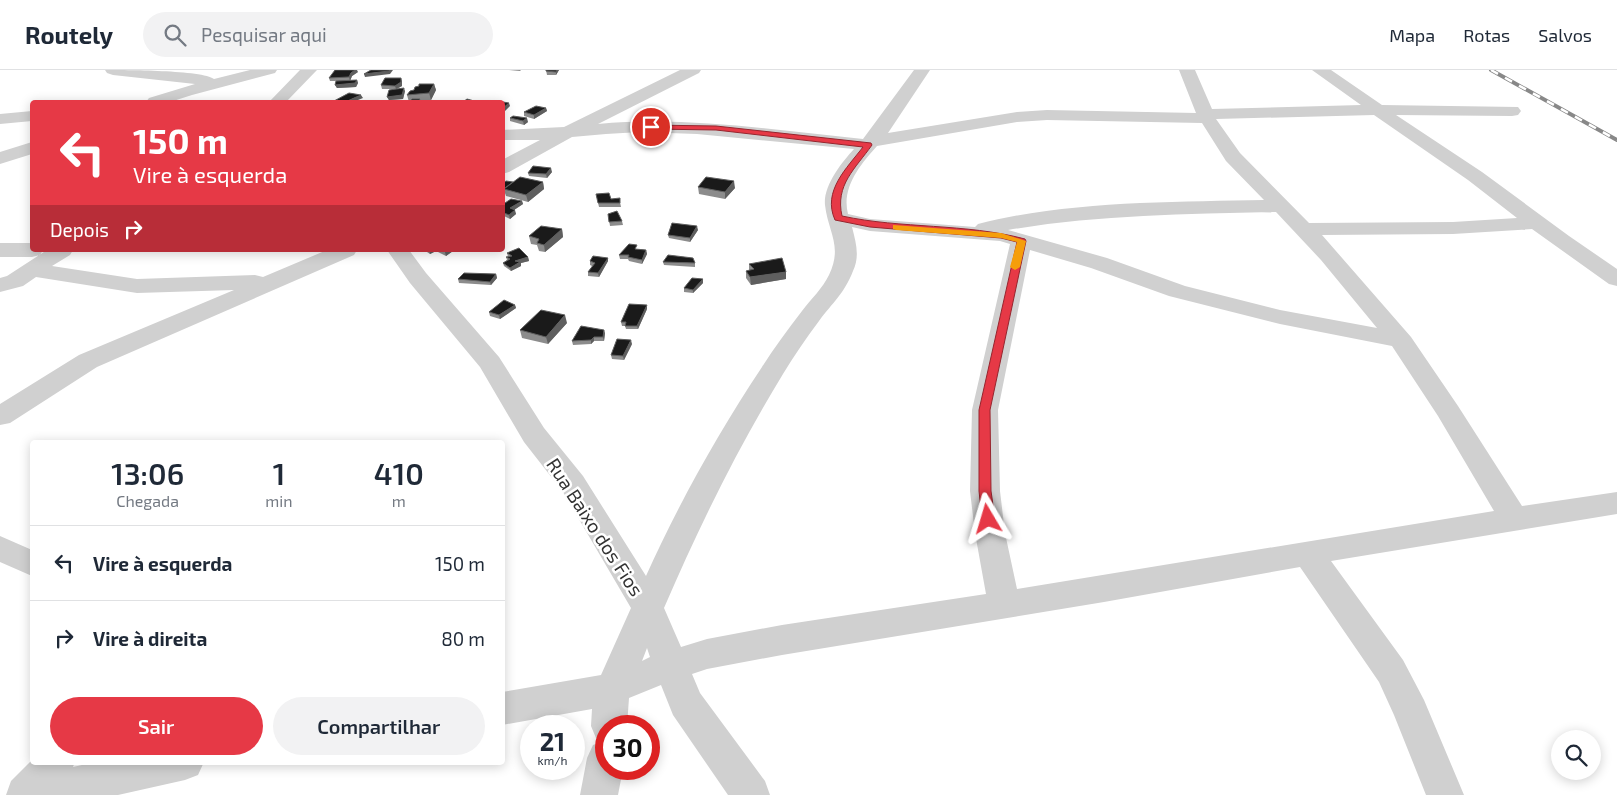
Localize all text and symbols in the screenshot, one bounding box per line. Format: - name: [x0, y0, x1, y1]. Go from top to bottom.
- search box: [143, 12, 493, 57]
- text: Routely: [25, 20, 113, 49]
- icon: search: [161, 21, 189, 49]
- text: Pesquisar aqui: [201, 23, 327, 46]
- text: Mapa: [1389, 24, 1435, 46]
- text: Rotas: [1463, 24, 1510, 46]
- text: Salvos: [1538, 24, 1592, 46]
- pin: [630, 106, 672, 148]
- icon: arrive: [637, 113, 665, 141]
- text: 150 m: [133, 119, 228, 161]
- icon: left: [50, 120, 115, 185]
- text: Vire à esquerda: [133, 161, 287, 187]
- icon: right: [119, 215, 147, 243]
- text: Depois: [50, 218, 109, 241]
- street label: Rua Baixo dos Fios: [542, 453, 649, 600]
- text: 13:06: [111, 455, 184, 491]
- text: 1: [273, 455, 285, 491]
- text: 410: [374, 455, 424, 491]
- text: Chegada: [116, 491, 179, 510]
- text: min: [265, 491, 293, 510]
- text: m: [392, 491, 406, 510]
- position arrow: [961, 492, 1013, 544]
- icon: left: [50, 549, 78, 577]
- text: Vire à esquerda: [93, 552, 232, 575]
- text: 150 m: [435, 552, 485, 575]
- icon: right: [50, 624, 78, 652]
- text: Vire à direita: [93, 627, 207, 650]
- text: 80 m: [441, 627, 485, 650]
- button: Sair: [50, 697, 263, 755]
- button: Compartilhar: [273, 697, 485, 755]
- speed limit sign: 30: [595, 715, 660, 780]
- text: 21: [540, 726, 565, 756]
- map controls: [1551, 730, 1601, 780]
- button: search: [1551, 730, 1601, 780]
- text: km/h: [538, 753, 567, 767]

